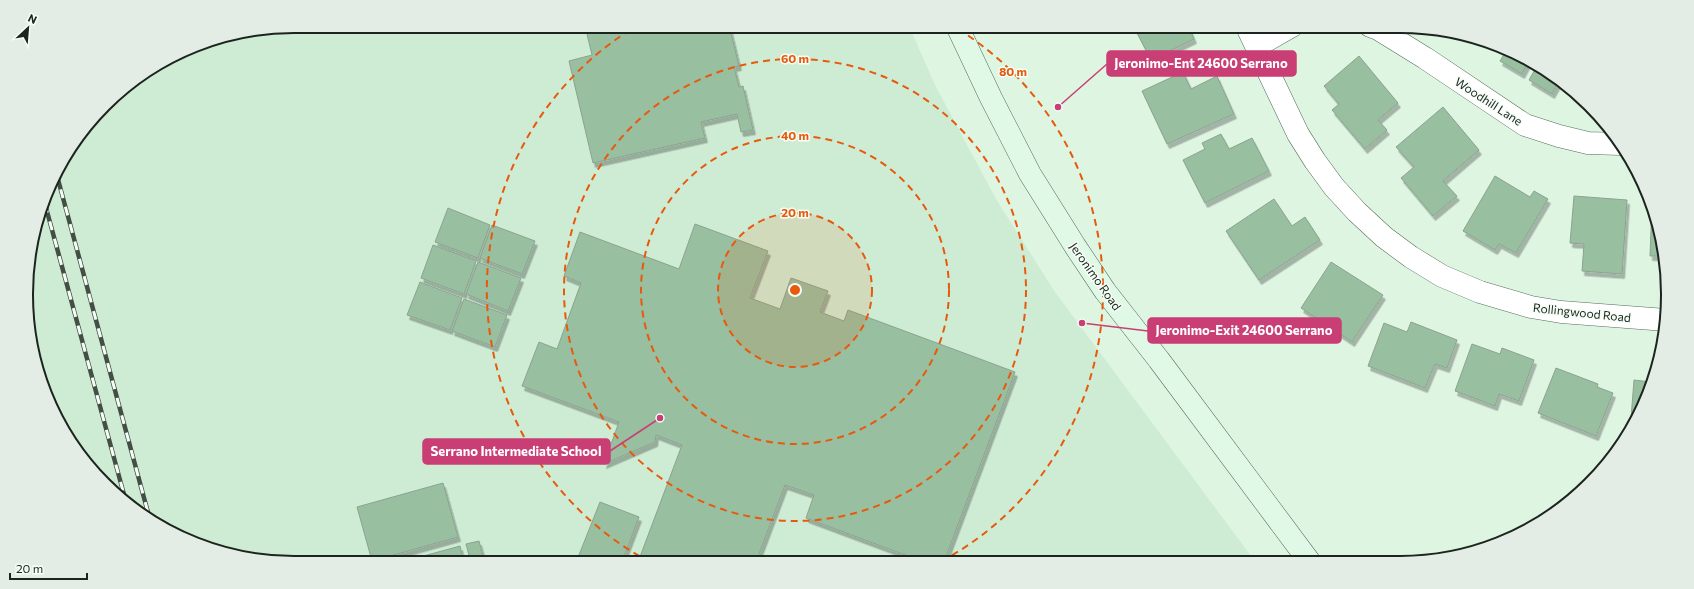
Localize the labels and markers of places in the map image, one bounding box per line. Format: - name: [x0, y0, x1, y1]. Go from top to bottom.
- callout: Jeronimo-Ent 24600 Serrano: [1107, 51, 1296, 76]
- centre of rings: [788, 283, 802, 297]
- callout: Jeronimo-Exit 24600 Serrano: [1148, 318, 1341, 343]
- callout: Serrano Intermediate School: [423, 439, 610, 464]

